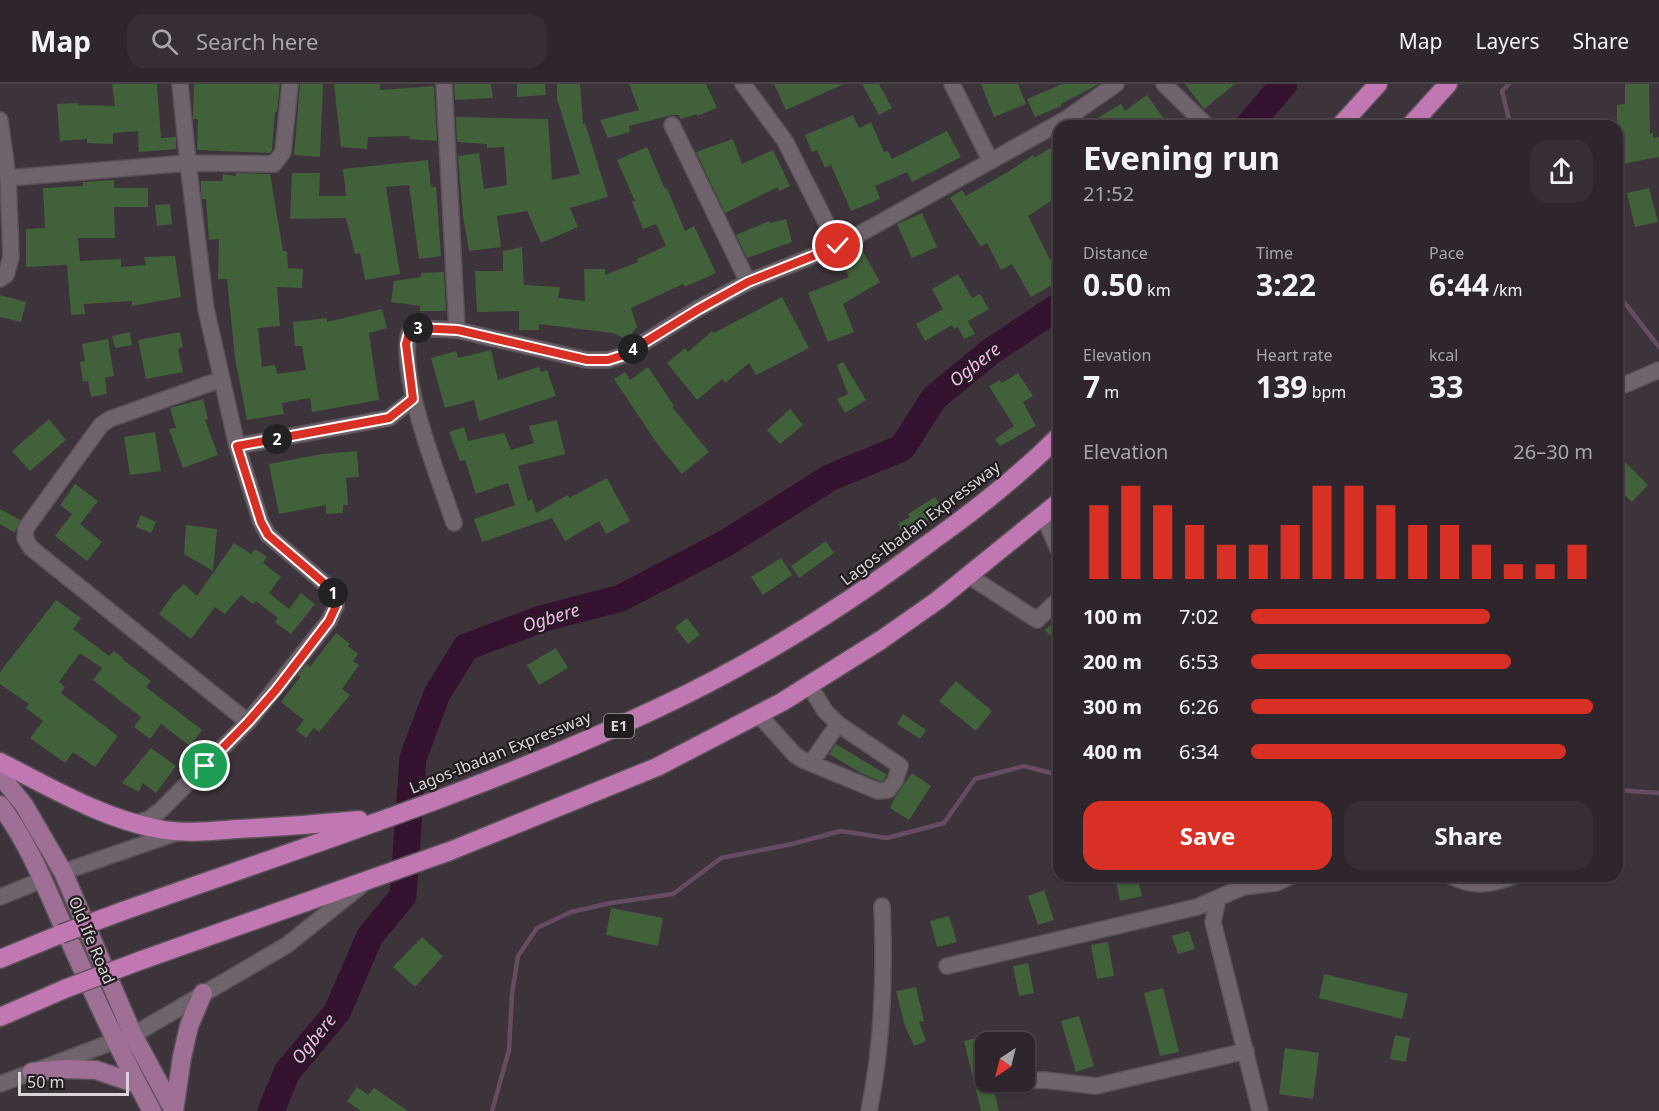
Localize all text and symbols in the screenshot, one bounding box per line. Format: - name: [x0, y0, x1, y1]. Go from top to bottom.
- search box: [127, 14, 547, 68]
- text: Map: [30, 22, 91, 60]
- icon: search: [148, 25, 181, 58]
- text: Search here: [196, 26, 318, 56]
- text: Map: [1399, 27, 1443, 55]
- text: Layers: [1476, 27, 1540, 55]
- text: Share: [1573, 27, 1629, 55]
- text: Evening run: [1083, 135, 1280, 180]
- button: share: [1530, 140, 1593, 203]
- text: 21:52: [1083, 180, 1134, 207]
- pin: [812, 220, 863, 271]
- icon: check: [821, 229, 854, 262]
- text: Distance: [1083, 242, 1148, 264]
- text: Time: [1256, 242, 1293, 264]
- text: Pace: [1429, 242, 1464, 264]
- text: 0.50: [1083, 264, 1143, 305]
- text: 3:22: [1256, 264, 1316, 305]
- text: 6:44: [1429, 264, 1489, 305]
- text: km: [1143, 279, 1171, 301]
- text: /km: [1489, 279, 1523, 301]
- pin: 3: [403, 313, 433, 343]
- text: 3: [413, 317, 423, 339]
- pin: 4: [618, 334, 648, 364]
- water label: Ogbere: [944, 337, 1005, 392]
- text: 4: [628, 338, 638, 360]
- text: Elevation: [1083, 344, 1151, 366]
- text: Heart rate: [1256, 344, 1332, 366]
- text: kcal: [1429, 344, 1458, 366]
- text: 7: [1083, 366, 1100, 407]
- text: 139: [1256, 366, 1307, 407]
- text: 33: [1429, 366, 1463, 407]
- text: m: [1100, 381, 1119, 403]
- text: bpm: [1307, 381, 1346, 403]
- pin: 2: [262, 424, 292, 454]
- text: 2: [272, 428, 282, 450]
- text: Elevation: [1083, 438, 1168, 465]
- text: 26–30 m: [1513, 438, 1593, 465]
- street label: Lagos-Ibadan Expressway: [836, 455, 1005, 590]
- pin: 1: [318, 578, 348, 608]
- text: 1: [328, 582, 338, 604]
- water label: Ogbere: [519, 597, 582, 637]
- text: 100 m: [1083, 603, 1142, 630]
- text: 7:02: [1179, 603, 1219, 630]
- text: 200 m: [1083, 648, 1142, 675]
- text: 6:53: [1179, 648, 1219, 675]
- text: 300 m: [1083, 693, 1142, 720]
- text: 6:26: [1179, 693, 1219, 720]
- street label: Lagos-Ibadan Expressway: [406, 705, 595, 799]
- road number: E1: [604, 714, 634, 738]
- text: 400 m: [1083, 738, 1142, 765]
- text: 6:34: [1179, 738, 1219, 765]
- pin: [179, 740, 230, 791]
- icon: arrive: [188, 749, 221, 782]
- button: Save: [1083, 801, 1332, 870]
- button: Share: [1344, 801, 1593, 870]
- street label: Old Ife Road: [64, 893, 120, 987]
- water label: Ogbere: [285, 1008, 341, 1069]
- north arrow: [975, 1032, 1035, 1092]
- map controls: [975, 1032, 1035, 1092]
- scale bar: [18, 1069, 129, 1096]
- text: 50 m: [27, 1071, 64, 1093]

